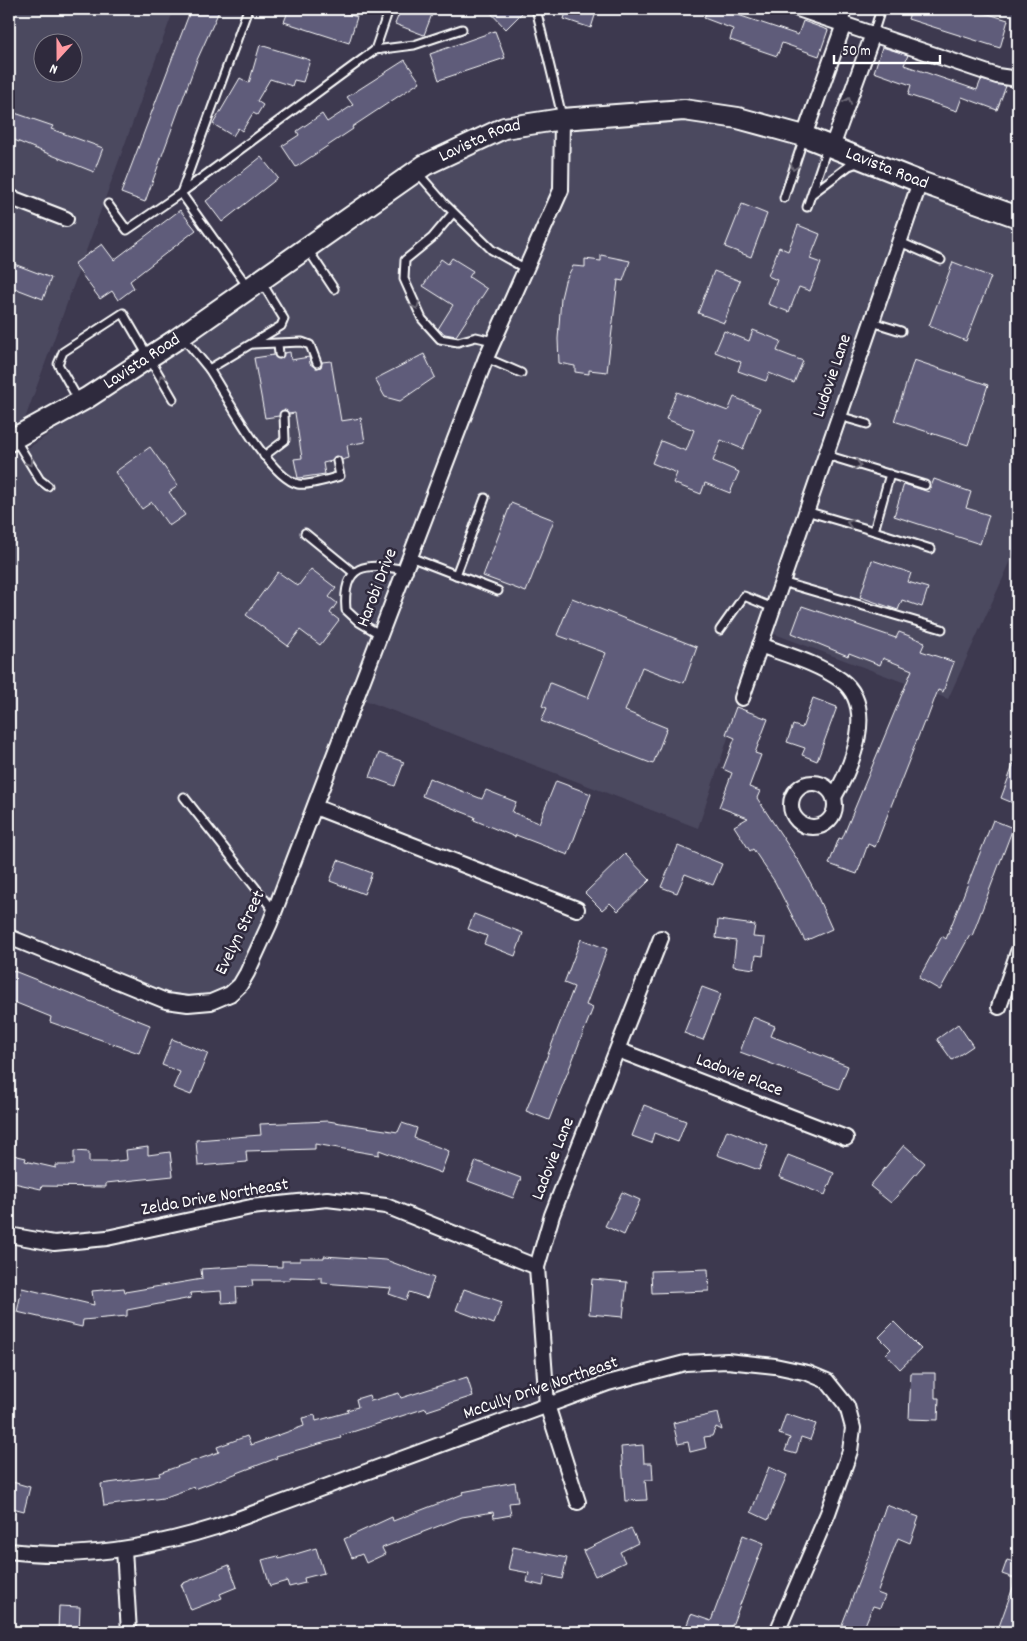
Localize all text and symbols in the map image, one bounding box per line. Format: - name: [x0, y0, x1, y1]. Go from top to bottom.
- north arrow: [32, 32, 82, 82]
- scale bar: [834, 32, 941, 64]
- text: 50 m: [842, 41, 871, 63]
- text: N: [47, 58, 61, 79]
- one-way arrow: [842, 98, 852, 106]
- street label: Lavista Road: [435, 113, 522, 169]
- street label: Lavista Road: [842, 141, 932, 196]
- one-way arrow: [790, 162, 800, 171]
- one-way arrow: [410, 301, 421, 310]
- street label: Lavista Road: [99, 328, 185, 396]
- street label: Ludovie Lane: [807, 331, 859, 421]
- one-way arrow: [158, 374, 168, 383]
- one-way arrow: [23, 458, 33, 467]
- one-way arrow: [853, 459, 861, 469]
- one-way arrow: [846, 519, 854, 529]
- street label: Harobi Drive: [352, 545, 404, 631]
- street label: Evelyn Street: [210, 886, 272, 980]
- street label: Ladovie Place: [692, 1048, 786, 1104]
- street label: Ladovie Lane: [526, 1114, 582, 1204]
- street label: Zelda Drive Northeast: [139, 1173, 291, 1223]
- street label: McCully Drive Northeast: [460, 1351, 622, 1427]

